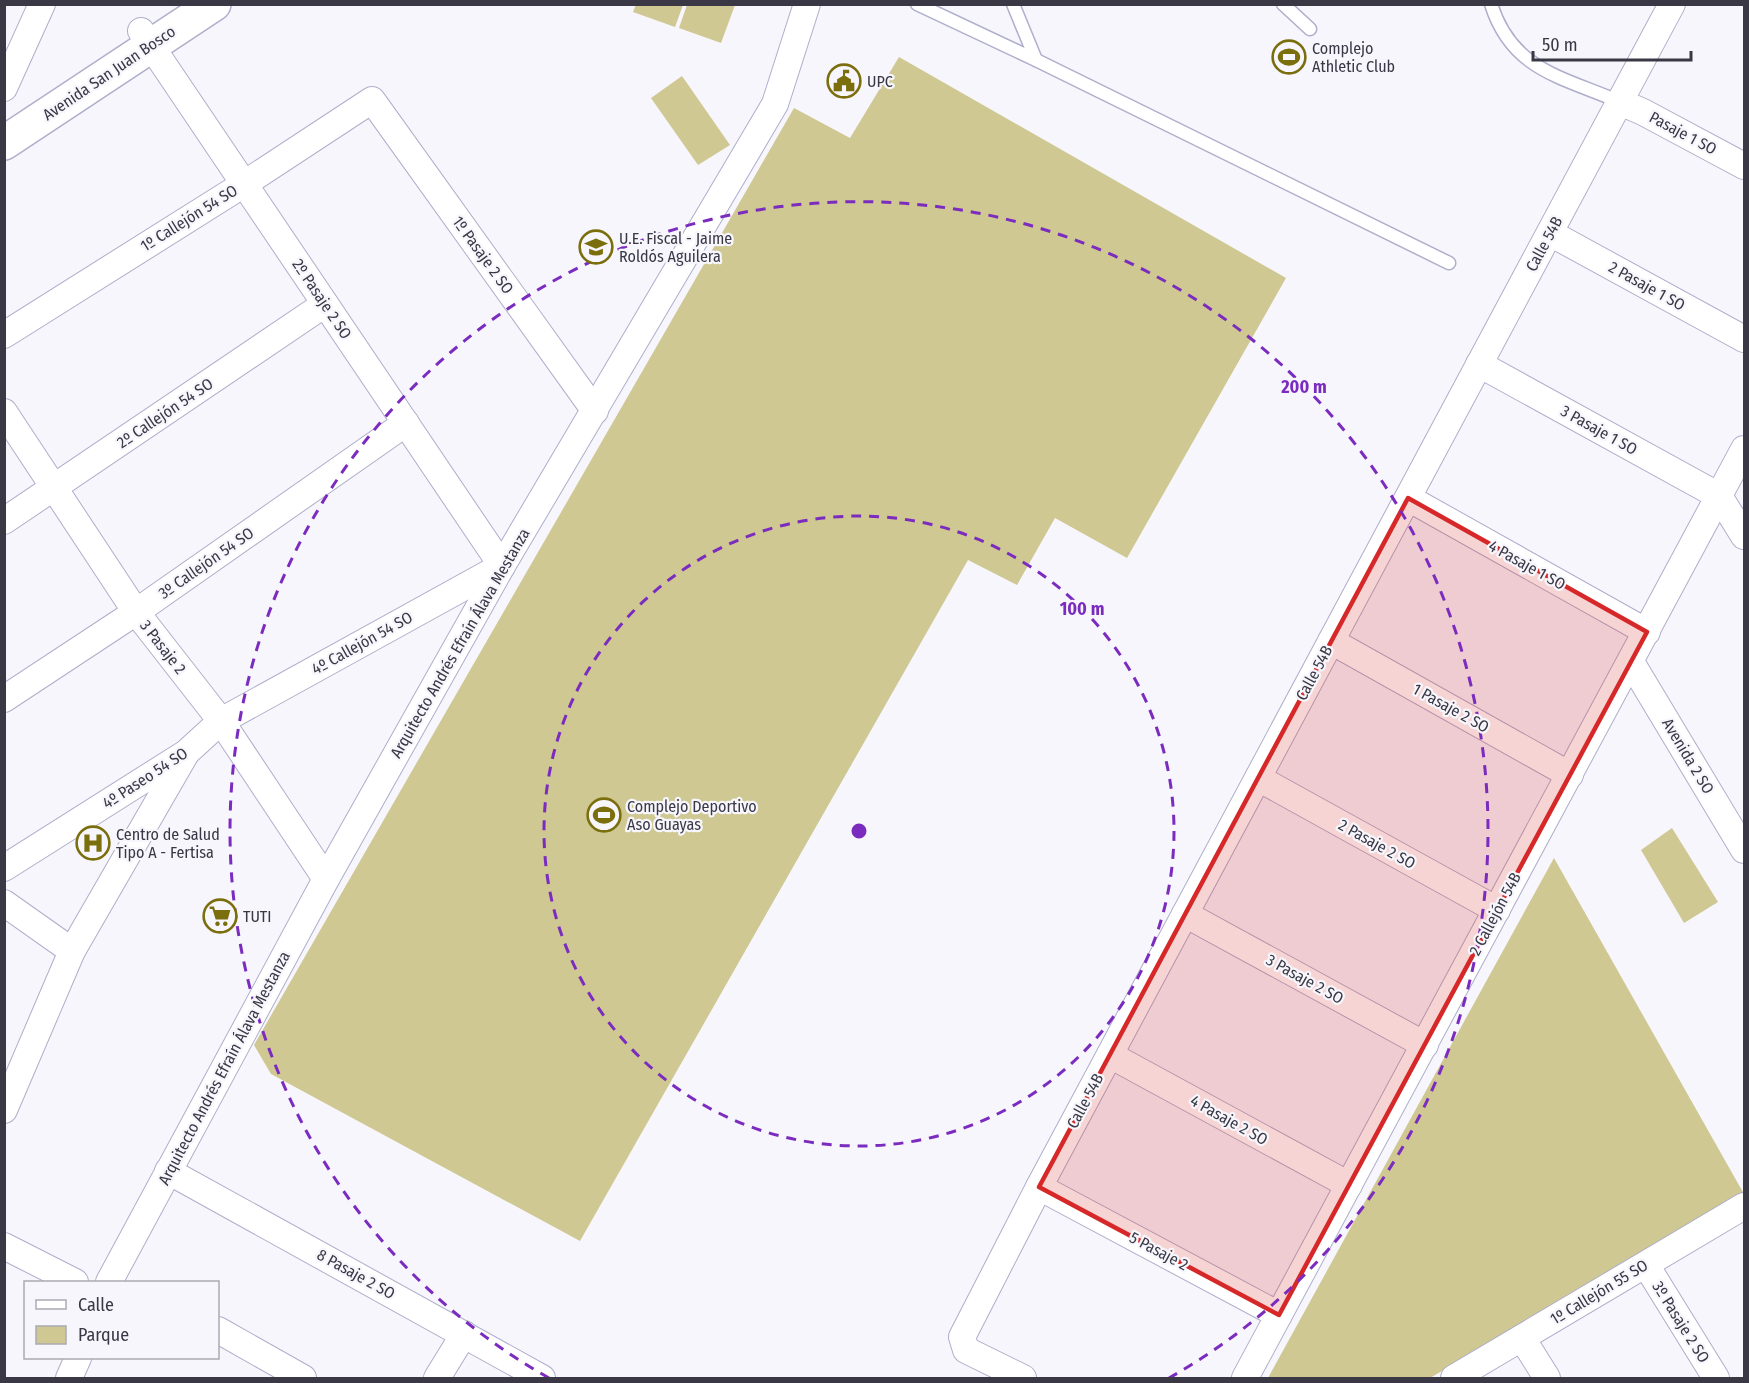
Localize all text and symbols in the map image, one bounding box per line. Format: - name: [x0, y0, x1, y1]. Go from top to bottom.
- street label: Avenida San Juan Bosco: [39, 22, 179, 124]
- scale bar: [1533, 24, 1690, 62]
- text: 50 m: [1542, 34, 1578, 56]
- sports icon: Complejo Athletic Club: [1271, 39, 1307, 75]
- place label: Complejo Athletic Club: [1312, 39, 1395, 76]
- public building icon: UPC: [826, 63, 862, 99]
- place label: UPC: [867, 72, 893, 91]
- street label: Pasaje 1 SO: [1646, 107, 1720, 159]
- street label: 1º Callejón 54 SO: [137, 181, 241, 255]
- street label: 1º Pasaje 2 SO: [448, 212, 518, 298]
- street label: Calle 54B: [1522, 213, 1566, 275]
- school or university icon: U.E. Fiscal - Jaime Roldós Aguilera: [578, 229, 614, 265]
- place label: U.E. Fiscal - Jaime Roldós Aguilera: [619, 229, 732, 266]
- street label: 2º Pasaje 2 SO: [288, 255, 356, 343]
- street label: 2 Pasaje 1 SO: [1606, 257, 1688, 315]
- street label: 2º Callejón 54 SO: [113, 374, 217, 452]
- text: 200 m: [1280, 376, 1327, 398]
- street label: 3 Pasaje 1 SO: [1558, 401, 1640, 459]
- street label: 3º Callejón 54 SO: [155, 523, 257, 603]
- street label: Arquitecto Andrés Efraín Álava Mestanza: [386, 525, 534, 761]
- street label: 4 Pasaje 1 SO: [1485, 536, 1569, 594]
- text: 100 m: [1060, 598, 1104, 620]
- street label: 4º Callejón 54 SO: [308, 608, 416, 678]
- street label: 3 Pasaje 2: [136, 616, 190, 678]
- street label: Calle 54B: [1292, 642, 1336, 704]
- street label: 1 Pasaje 2 SO: [1410, 679, 1492, 737]
- street label: Avenida 2 SO: [1658, 715, 1718, 797]
- street label: 4º Paseo 54 SO: [99, 743, 191, 813]
- sports icon: Complejo Deportivo Aso Guayas: [586, 797, 622, 833]
- place label: Complejo Deportivo Aso Guayas: [627, 797, 757, 834]
- street label: 2 Pasaje 2 SO: [1335, 815, 1419, 873]
- centre of rings: [849, 821, 869, 841]
- hospital icon: Centro de Salud Tipo A - Fertisa: [75, 825, 111, 861]
- place label: Centro de Salud Tipo A - Fertisa: [116, 825, 220, 862]
- street label: 2 Callejón 54B: [1465, 869, 1525, 959]
- supermarket icon: TUTI: [202, 898, 238, 934]
- place label: TUTI: [243, 907, 271, 926]
- street label: Arquitecto Andrés Efraín Álava Mestanza: [154, 948, 294, 1188]
- street label: 3 Pasaje 2 SO: [1263, 950, 1347, 1008]
- street label: Calle 54B: [1063, 1070, 1107, 1132]
- street label: 4 Pasaje 2 SO: [1187, 1091, 1271, 1149]
- street label: 5 Pasaje 2: [1126, 1228, 1192, 1274]
- street label: 8 Pasaje 2 SO: [314, 1245, 398, 1303]
- street label: 1º Callejón 55 SO: [1547, 1255, 1651, 1329]
- street label: 3º Pasaje 2 SO: [1648, 1278, 1714, 1366]
- legend: [24, 1281, 219, 1359]
- text: Calle: [78, 1294, 114, 1316]
- text: Parque: [78, 1324, 129, 1346]

